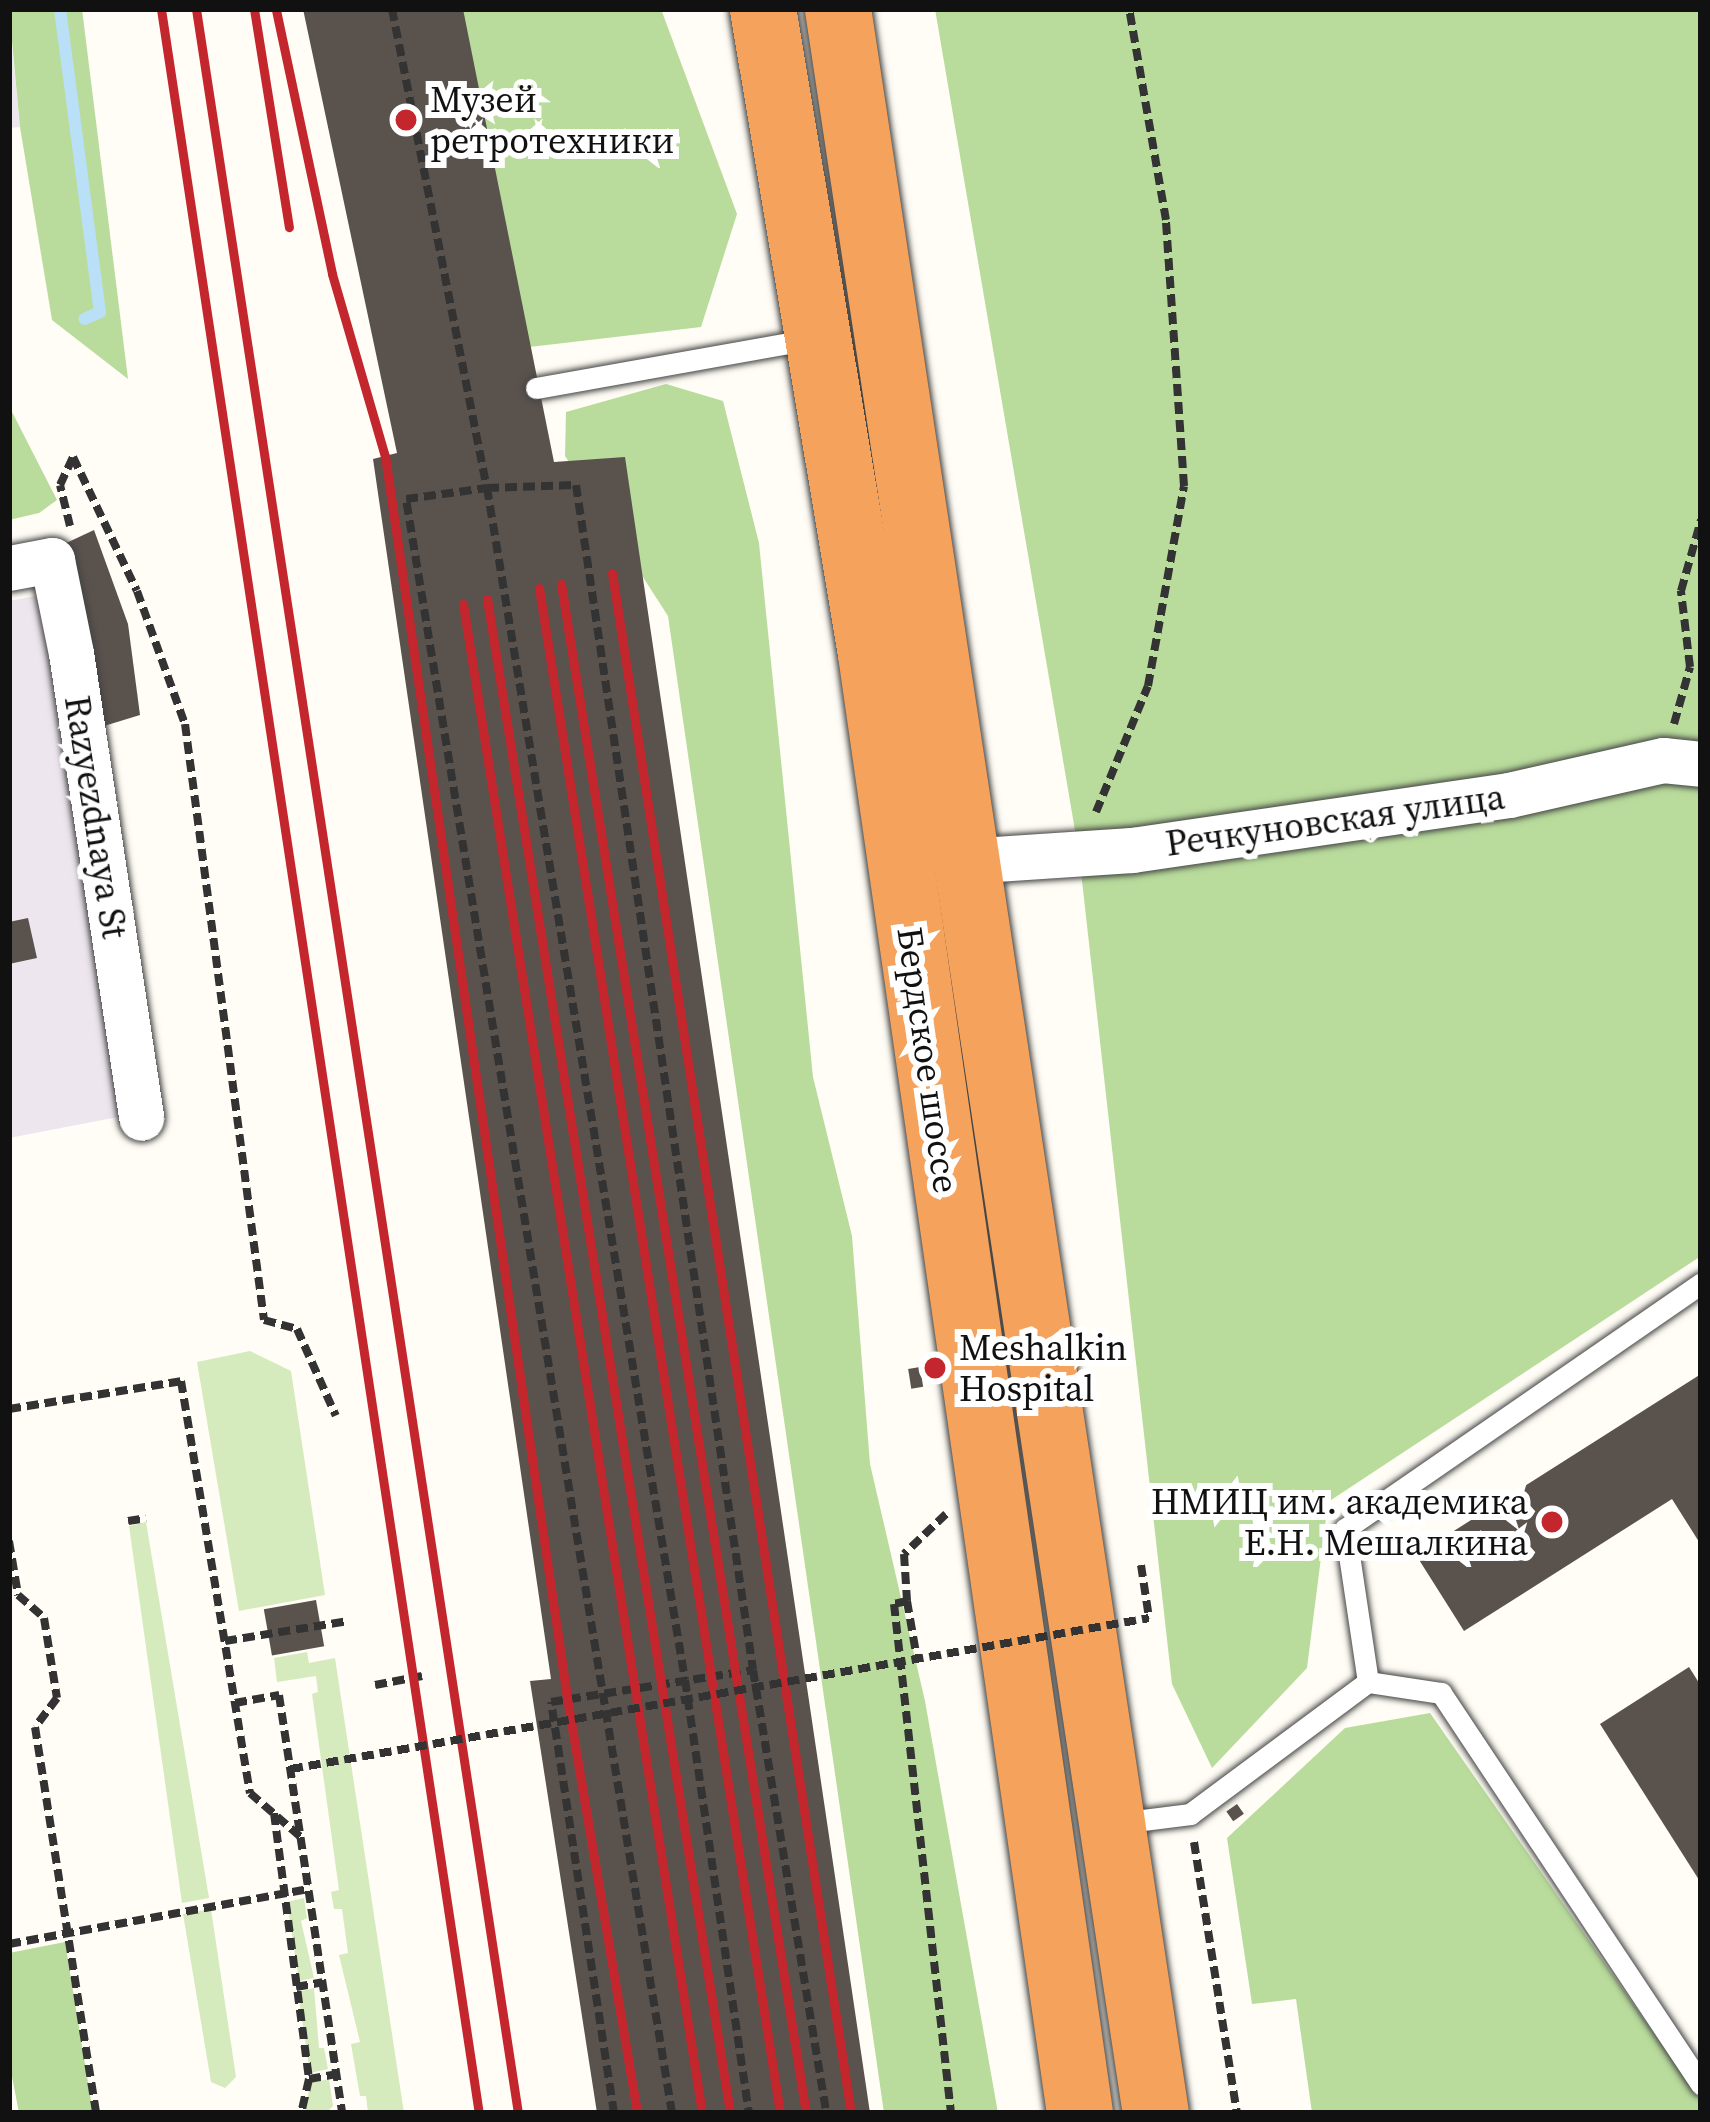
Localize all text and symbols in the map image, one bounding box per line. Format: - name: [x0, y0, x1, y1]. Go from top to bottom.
- place label: Музей ретротехники: [430, 77, 675, 162]
- marker: Музей ретротехники: [393, 107, 419, 133]
- street label: Razyezdnaya St: [55, 693, 137, 941]
- street label: Речкуновская улица: [1163, 775, 1507, 865]
- street label: Бердское шоссе: [888, 924, 968, 1196]
- place label: Meshalkin Hospital: [959, 1325, 1127, 1410]
- marker: Meshalkin Hospital: [922, 1355, 948, 1381]
- place label: НМИЦ им. академика Е.Н. Мешалкина: [1151, 1479, 1528, 1564]
- marker: НМИЦ им. академика Е.Н. Мешалкина: [1539, 1509, 1565, 1535]

